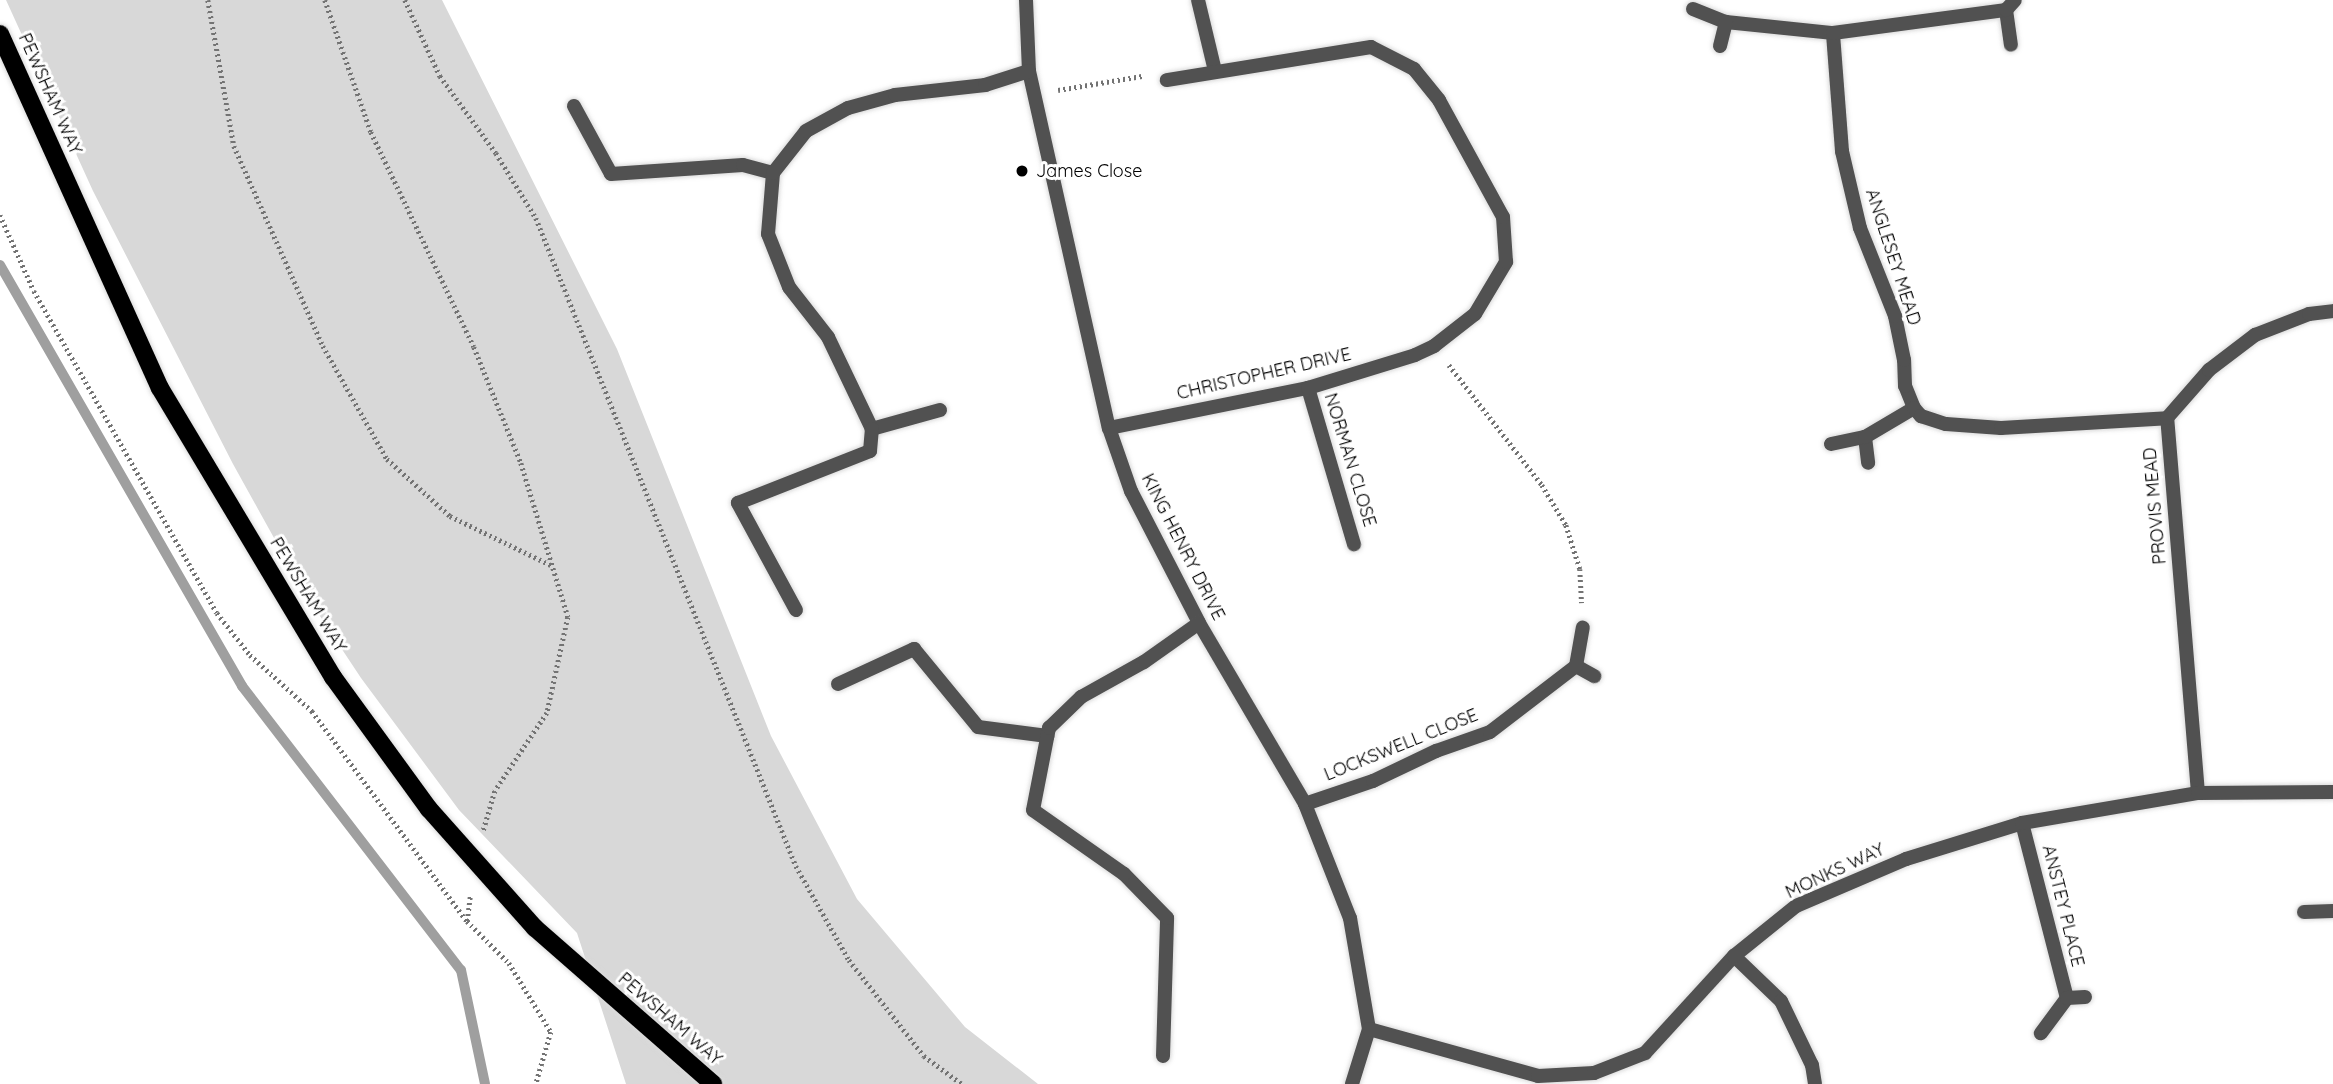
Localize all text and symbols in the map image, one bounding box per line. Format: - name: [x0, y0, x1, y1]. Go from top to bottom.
- street label: PEWSHAM WAY: [14, 30, 86, 158]
- place label: James Close: [1036, 160, 1142, 182]
- marker: James Close: [1014, 163, 1030, 179]
- street label: ANGLESEY MEAD: [1861, 186, 1925, 328]
- street label: CHRISTOPHER DRIVE: [1175, 343, 1353, 405]
- street label: NORMAN CLOSE: [1319, 390, 1381, 530]
- street label: PROVIS MEAD: [2139, 447, 2171, 565]
- street label: KING HENRY DRIVE: [1137, 470, 1229, 624]
- street label: PEWSHAM WAY: [265, 533, 351, 657]
- street label: LOCKSWELL CLOSE: [1321, 704, 1481, 786]
- street label: MONKS WAY: [1782, 839, 1888, 903]
- street label: ANSTEY PLACE: [2037, 843, 2089, 969]
- street label: PEWSHAM WAY: [614, 968, 726, 1070]

